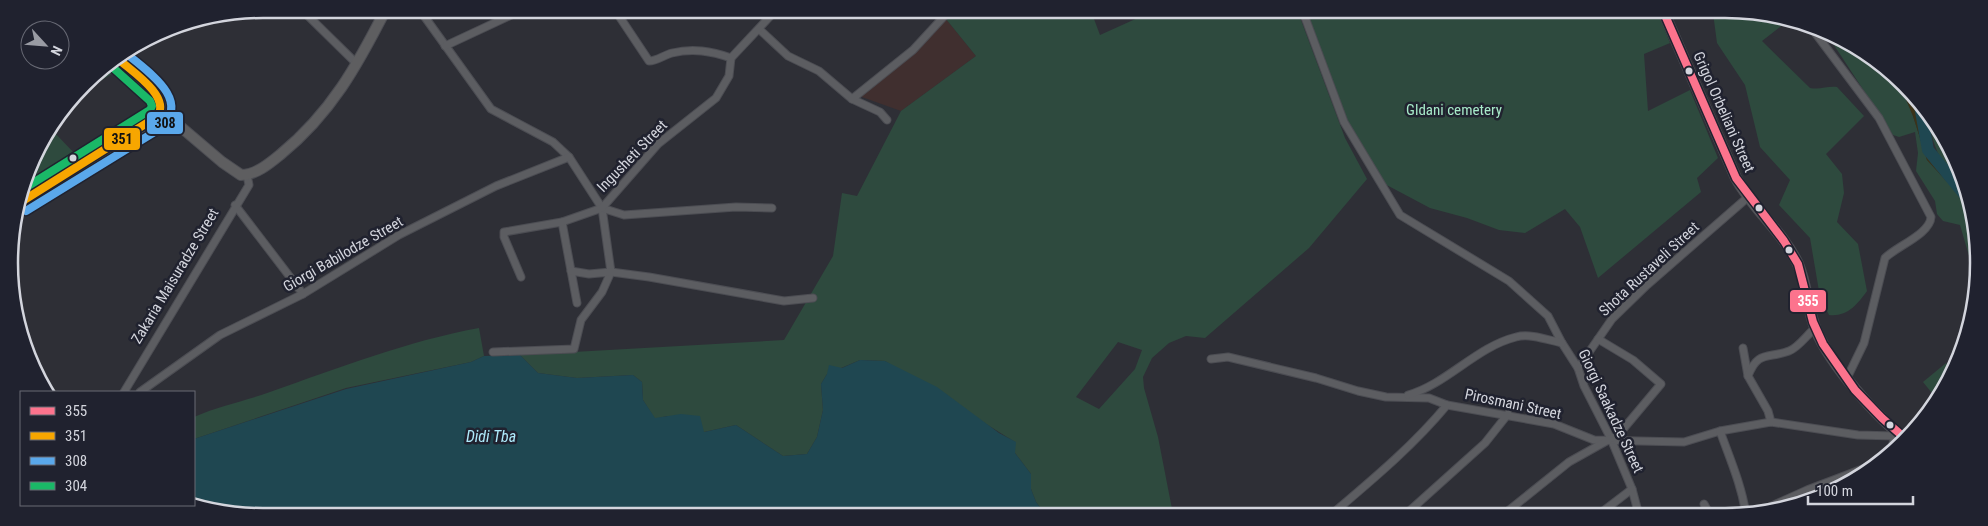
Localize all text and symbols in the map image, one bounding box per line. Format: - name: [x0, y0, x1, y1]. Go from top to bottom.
- north arrow: [20, 20, 70, 70]
- text: N: [48, 43, 66, 58]
- street label: Grigol Orbeliani Street: [1689, 49, 1759, 175]
- unlabelled marker: [1684, 66, 1694, 76]
- park label: Gldani cemetery: [1406, 101, 1502, 119]
- line badge: 308: [146, 111, 184, 135]
- text: 308: [154, 115, 176, 131]
- street label: Ingusheti Street: [593, 116, 671, 196]
- line badge: 351: [103, 127, 141, 151]
- text: 351: [111, 131, 133, 147]
- unlabelled marker: [68, 153, 78, 163]
- unlabelled marker: [1754, 203, 1764, 213]
- street label: Zakaria Maisuradze Street: [127, 205, 223, 347]
- street label: Giorgi Babilodze Street: [280, 212, 406, 296]
- street label: Shota Rustaveli Street: [1595, 218, 1703, 320]
- unlabelled marker: [1784, 245, 1794, 255]
- line badge: 355: [1789, 289, 1827, 313]
- text: 355: [1797, 293, 1819, 309]
- street label: Giorgi Saakadze Street: [1574, 346, 1648, 476]
- street label: Pirosmani Street: [1463, 385, 1563, 423]
- legend: [20, 391, 195, 506]
- text: 355: [65, 402, 87, 420]
- unlabelled marker: [1885, 420, 1895, 430]
- text: 351: [65, 427, 87, 445]
- water label: Didi Tba: [466, 427, 516, 446]
- text: 308: [65, 452, 87, 470]
- scale bar: [1808, 474, 1913, 506]
- text: 304: [65, 477, 87, 495]
- text: 100 m: [1816, 482, 1853, 500]

